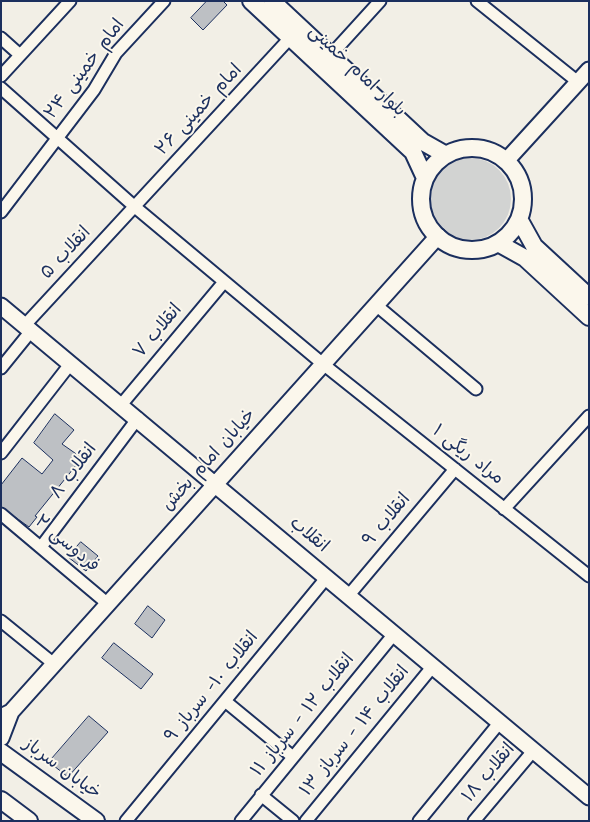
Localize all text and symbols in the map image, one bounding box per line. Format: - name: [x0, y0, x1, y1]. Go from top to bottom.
- street label: امام خمینی ۲۴: [41, 16, 131, 124]
- street label: بلوار امام خمینی: [303, 22, 409, 122]
- street label: امام خمینی ۲۶: [152, 61, 248, 161]
- street label: انقلاب ۵: [37, 223, 97, 285]
- street label: انقلاب ۷: [130, 300, 188, 364]
- street label: خیابان امام بخش: [159, 406, 261, 516]
- street label: مراد ریگی ۱: [427, 421, 507, 491]
- street label: انقلاب ۸: [47, 440, 103, 504]
- street label: انقلاب ۹: [359, 490, 417, 552]
- street label: فردوسی ۲: [29, 512, 103, 578]
- street label: انقلاب: [284, 513, 332, 559]
- street label: انقلاب ۱۰- سرباز ۹: [162, 628, 264, 748]
- street label: انقلاب ۱۲ - سرباز ۱۱: [248, 650, 360, 782]
- street label: انقلاب ۱۴ - سرباز ۱۳: [297, 662, 415, 802]
- street label: خیابان سرباز: [18, 735, 104, 805]
- street label: انقلاب ۱۸: [459, 740, 521, 808]

